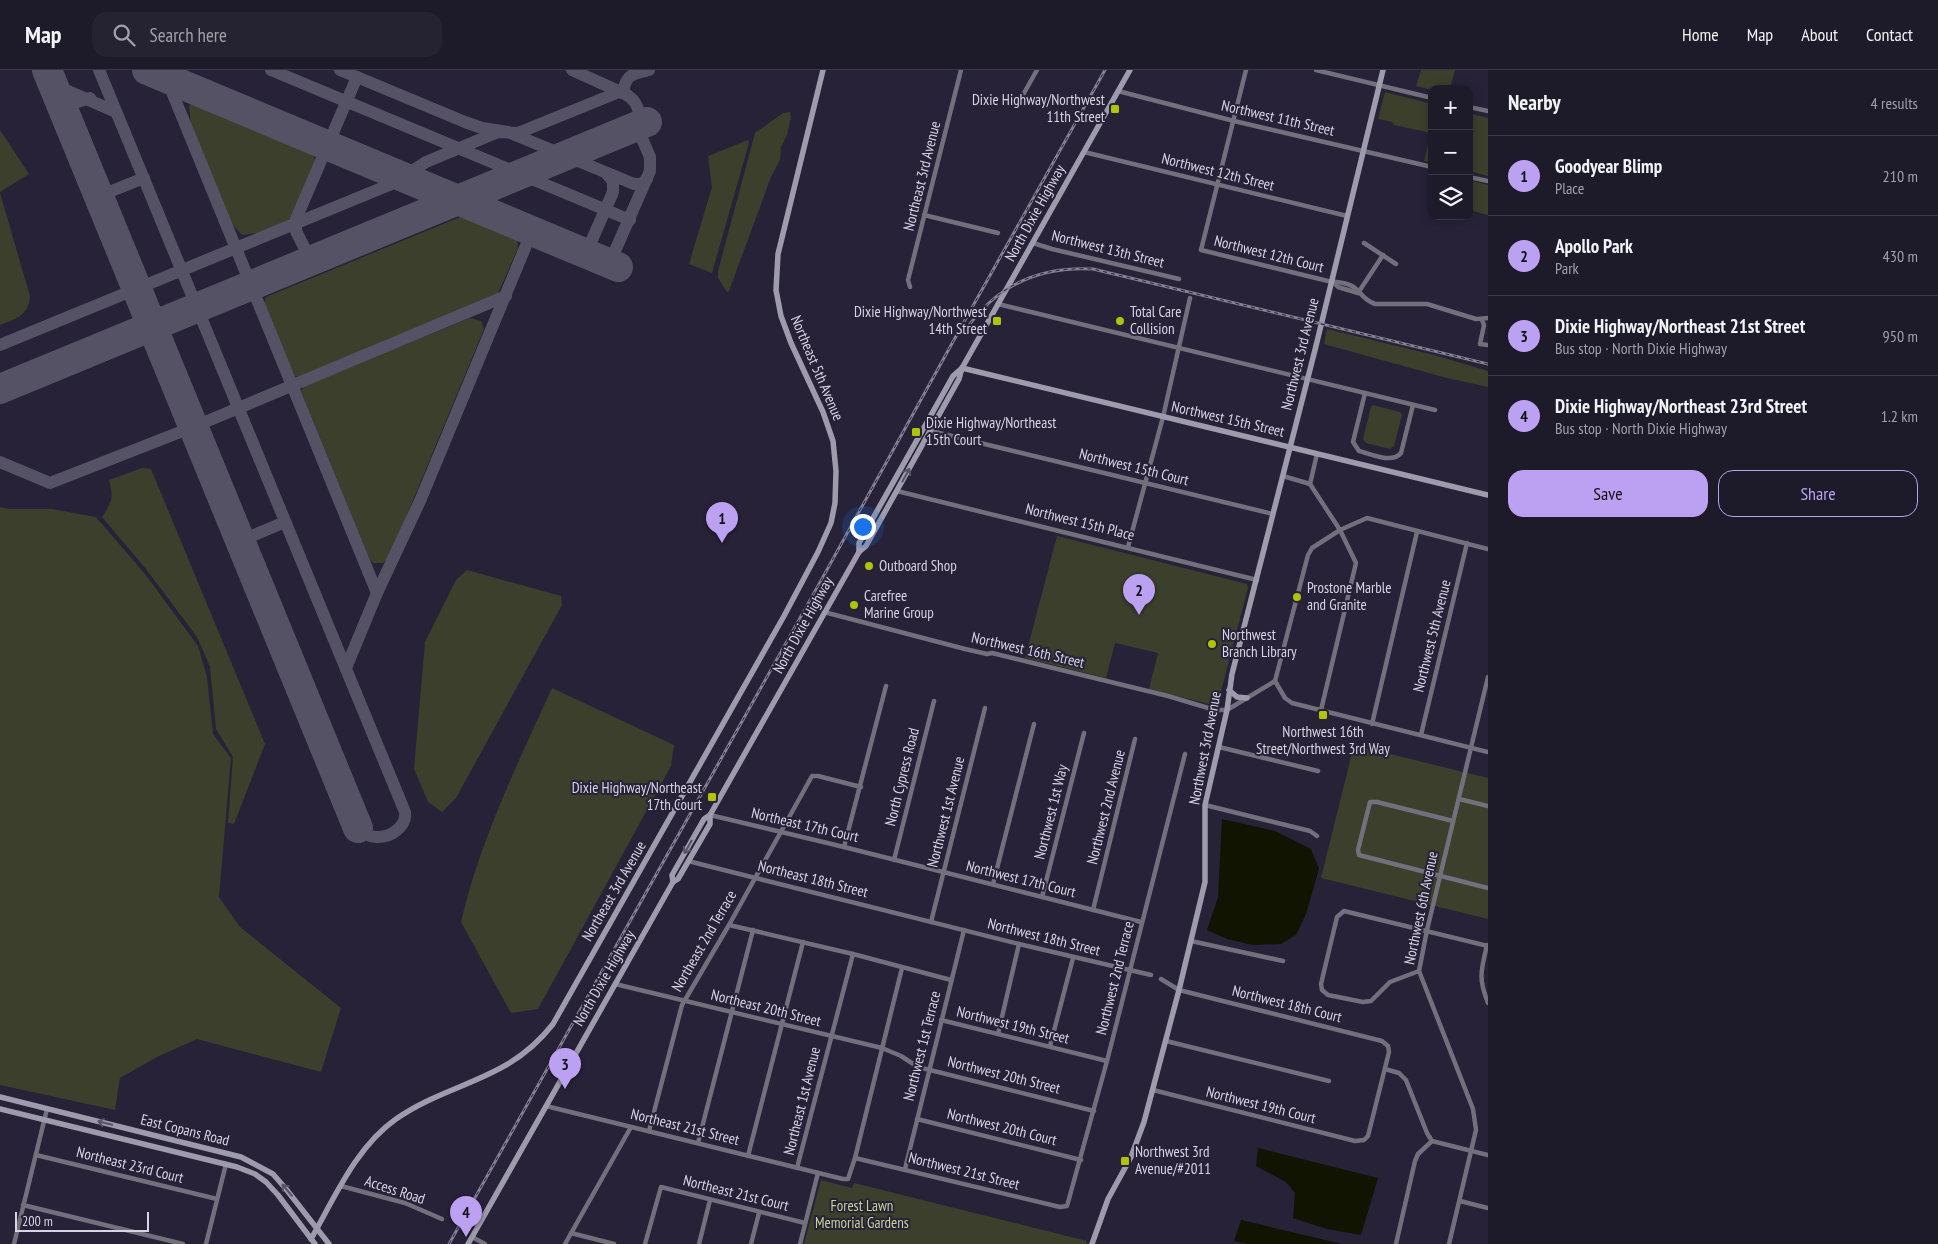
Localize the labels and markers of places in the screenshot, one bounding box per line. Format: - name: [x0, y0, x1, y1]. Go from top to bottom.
- place label: Dixie Highway/Northwest 11th Street: [972, 90, 1105, 126]
- marker: Dixie Highway/Northwest 11th Street: [1109, 103, 1121, 115]
- place label: Dixie Highway/Northwest 14th Street: [854, 302, 987, 338]
- place label: Total Care Collision: [1130, 302, 1181, 338]
- marker: Dixie Highway/Northwest 14th Street: [991, 315, 1003, 327]
- marker: Total Care Collision: [1114, 315, 1126, 327]
- place label: Dixie Highway/Northeast 15th Court: [926, 413, 1056, 449]
- marker: Dixie Highway/Northeast 15th Court: [910, 426, 922, 438]
- pin: 1: [706, 502, 738, 543]
- place label: Outboard Shop: [879, 556, 957, 575]
- marker: Outboard Shop: [863, 560, 875, 572]
- pin: 2: [1123, 574, 1155, 615]
- place label: Prostone Marble and Granite: [1307, 578, 1391, 614]
- place label: Carefree Marine Group: [864, 586, 934, 622]
- marker: Prostone Marble and Granite: [1291, 591, 1303, 603]
- marker: Carefree Marine Group: [848, 599, 860, 611]
- place label: Northwest Branch Library: [1222, 625, 1297, 661]
- marker: Northwest Branch Library: [1206, 638, 1218, 650]
- marker: Northwest 16th Street/Northwest 3rd Way: [1317, 709, 1329, 721]
- place label: Northwest 16th Street/Northwest 3rd Way: [1256, 722, 1390, 758]
- place label: Dixie Highway/Northeast 17th Court: [572, 778, 702, 814]
- marker: Dixie Highway/Northeast 17th Court: [706, 791, 718, 803]
- pin: 3: [549, 1048, 581, 1089]
- place label: Northwest 3rd Avenue/#2011: [1135, 1142, 1211, 1178]
- marker: Northwest 3rd Avenue/#2011: [1119, 1155, 1131, 1167]
- pin: 4: [450, 1196, 482, 1237]

